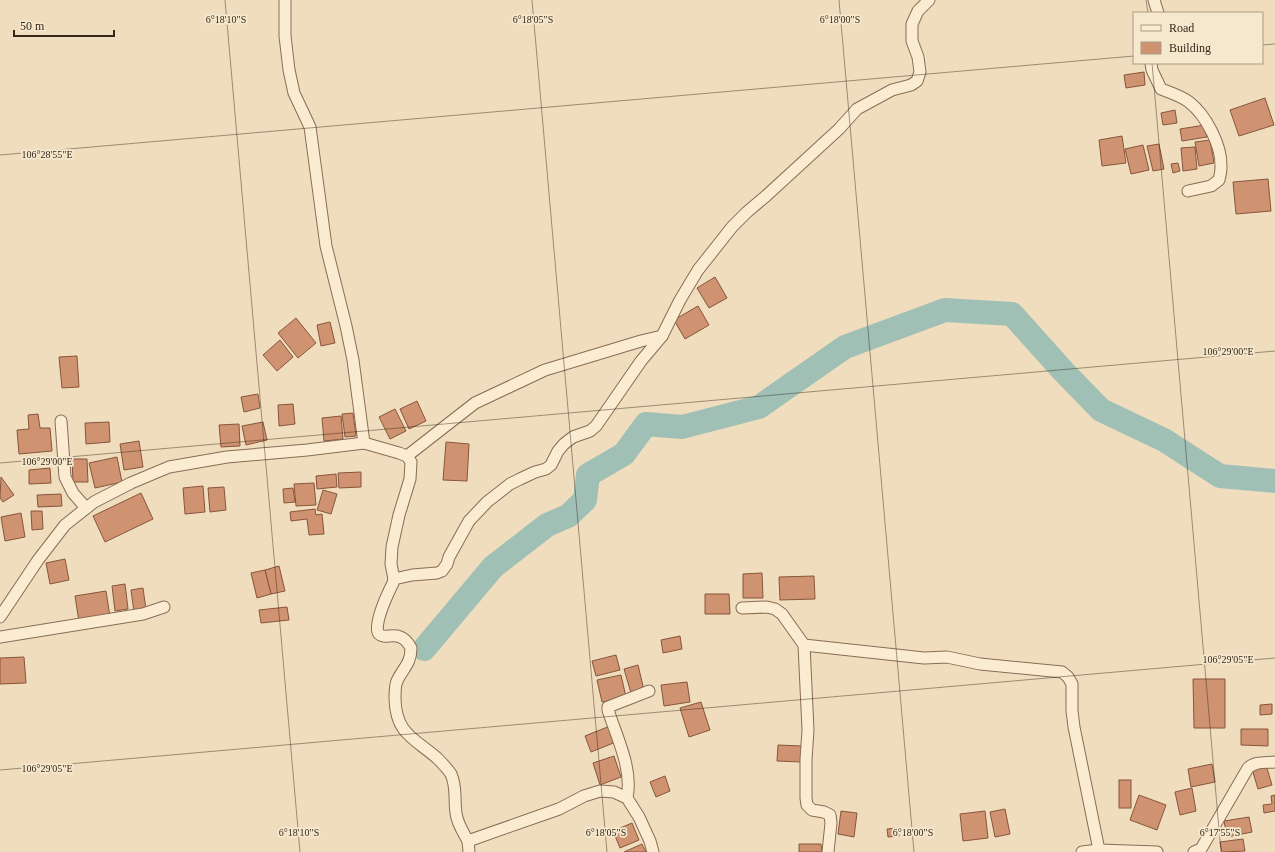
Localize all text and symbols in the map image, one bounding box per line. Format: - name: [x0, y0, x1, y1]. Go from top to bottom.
- scale bar: [14, 12, 114, 38]
- legend: [1133, 12, 1263, 64]
- text: 6°18'10"S: [206, 14, 246, 25]
- text: 6°18'05"S: [513, 14, 553, 25]
- text: 6°18'00"S: [820, 14, 860, 25]
- text: 50 m: [20, 19, 45, 33]
- text: Road: [1169, 21, 1194, 35]
- text: Building: [1169, 41, 1211, 55]
- text: 106°28'55"E: [22, 149, 73, 160]
- text: 106°29'00"E: [1203, 346, 1254, 357]
- text: 106°29'00"E: [22, 456, 73, 467]
- text: 106°29'05"E: [1203, 654, 1254, 665]
- text: 106°29'05"E: [22, 763, 73, 774]
- text: 6°18'10"S: [279, 827, 319, 838]
- text: 6°18'05"S: [586, 827, 626, 838]
- text: 6°18'00"S: [893, 827, 933, 838]
- text: 6°17'55"S: [1200, 827, 1240, 838]

